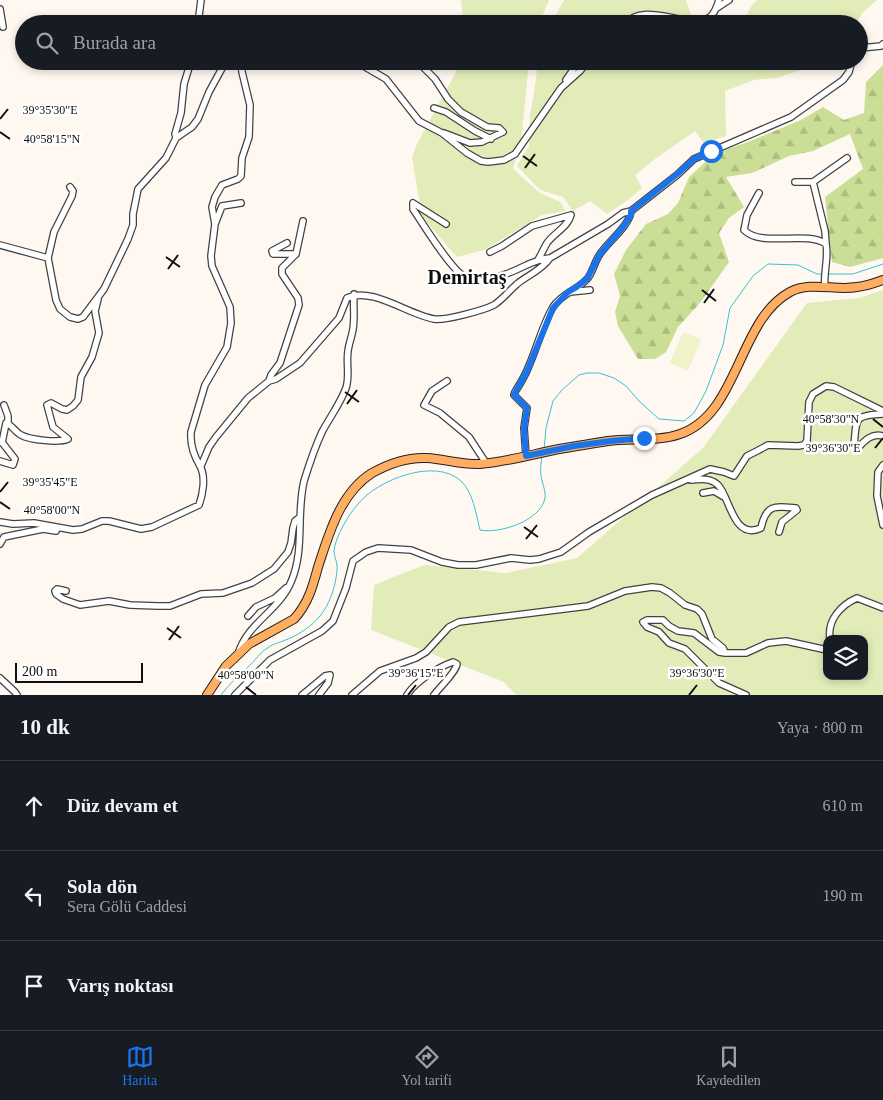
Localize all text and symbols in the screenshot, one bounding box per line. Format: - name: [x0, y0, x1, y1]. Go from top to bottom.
- search box: [15, 15, 868, 70]
- icon: search: [33, 29, 61, 57]
- text: Burada ara: [73, 32, 156, 53]
- text: 39°35'30"E: [22, 103, 78, 117]
- text: 40°58'15"N: [24, 132, 81, 146]
- route start: [700, 140, 723, 163]
- district label: Demirtaş: [428, 266, 507, 289]
- text: 40°58'30"N: [803, 412, 860, 426]
- route end: [633, 427, 656, 450]
- text: 39°36'30"E: [805, 441, 861, 455]
- text: 39°35'45"E: [22, 475, 78, 489]
- text: 40°58'00"N: [24, 503, 81, 517]
- map controls: [823, 635, 868, 680]
- button: layers: [823, 635, 868, 680]
- scale bar: [15, 660, 142, 683]
- text: 200 m: [22, 664, 57, 679]
- text: 39°36'15"E: [388, 666, 444, 680]
- text: 39°36'30"E: [669, 666, 725, 680]
- text: 40°58'00"N: [218, 668, 275, 682]
- text: 10 dk: [20, 715, 70, 739]
- text: Yaya · 800 m: [777, 719, 863, 736]
- icon: ahead: [20, 792, 48, 820]
- text: Düz devam et: [67, 795, 178, 816]
- text: 610 m: [823, 797, 863, 814]
- text: Sola dön: [67, 876, 137, 897]
- icon: left: [20, 882, 48, 910]
- text: 190 m: [823, 887, 863, 904]
- text: Sera Gölü Caddesi: [67, 898, 187, 915]
- icon: arrive: [20, 972, 48, 1000]
- text: Varış noktası: [67, 975, 173, 996]
- tab: Harita: [122, 1043, 157, 1089]
- tab: Yol tarifi: [402, 1043, 452, 1089]
- tab: Kaydedilen: [696, 1043, 761, 1089]

